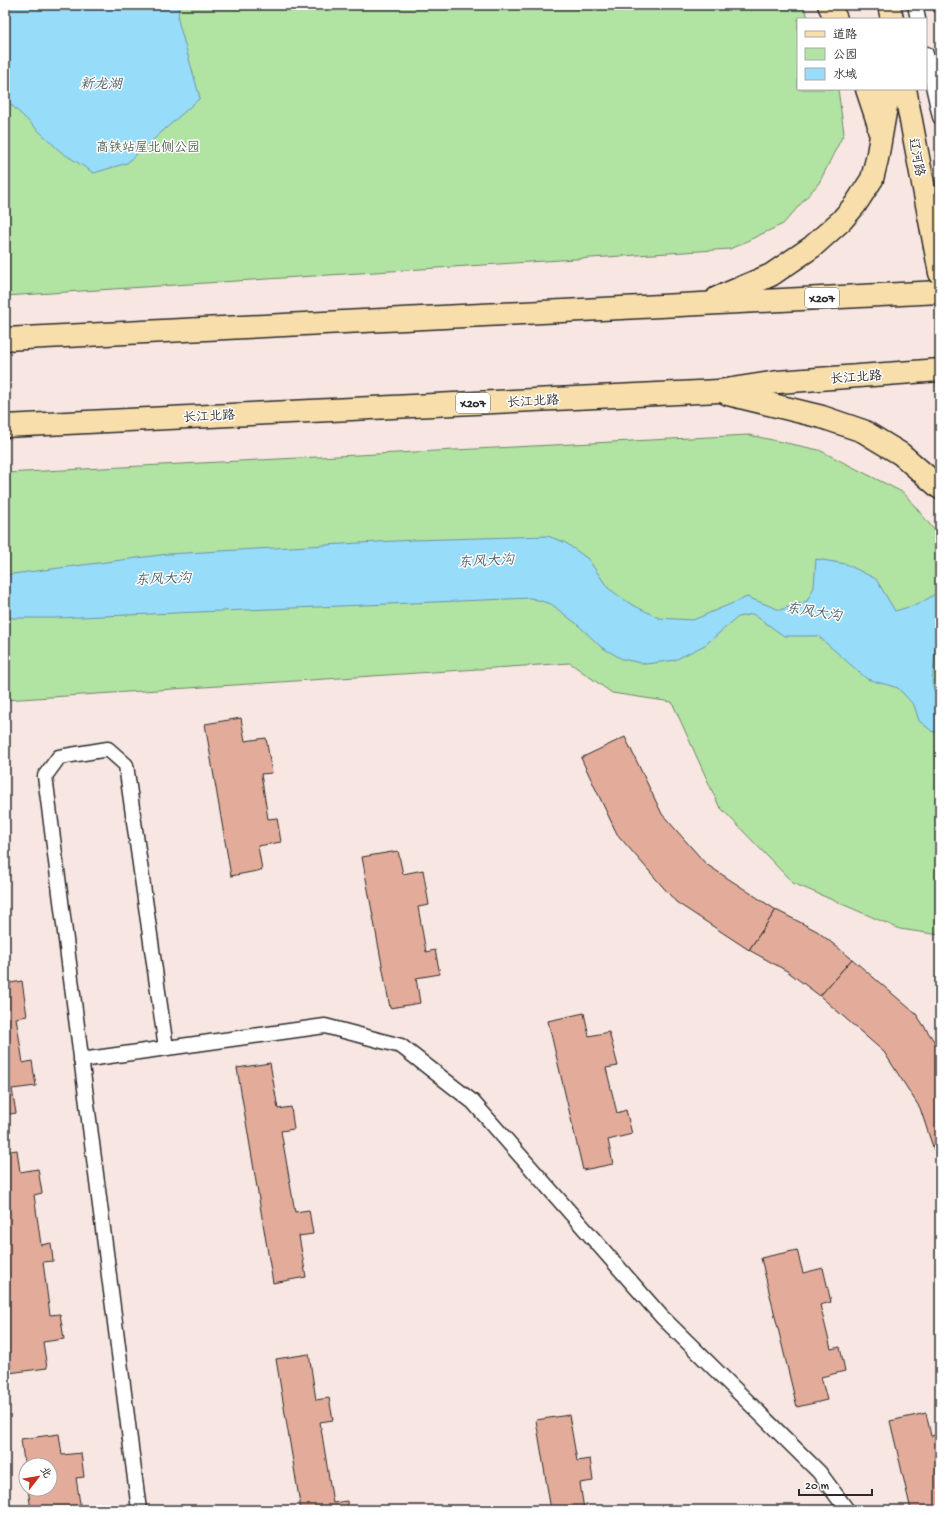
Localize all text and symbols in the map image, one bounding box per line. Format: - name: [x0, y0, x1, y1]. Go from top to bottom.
- legend: [797, 18, 927, 90]
- text: 道路: [833, 28, 857, 43]
- text: 公园: [833, 48, 857, 63]
- text: 水域: [833, 68, 857, 83]
- water label: 新龙湖: [80, 76, 124, 94]
- street label: 辽河路: [904, 137, 928, 178]
- park label: 高铁站屋北侧公园: [96, 140, 200, 156]
- road number: X207: [805, 288, 839, 308]
- street label: 长江北路: [830, 368, 883, 388]
- road number: X207: [456, 393, 490, 413]
- street label: 长江北路: [507, 393, 559, 411]
- street label: 长江北路: [183, 408, 235, 426]
- water label: 东风大沟: [458, 551, 517, 572]
- water label: 东风大沟: [135, 570, 193, 590]
- water label: 东风大沟: [785, 600, 845, 627]
- north arrow: [18, 1457, 58, 1497]
- text: 北: [37, 1465, 53, 1481]
- scale bar: [799, 1471, 872, 1497]
- text: 20 m: [805, 1480, 830, 1494]

